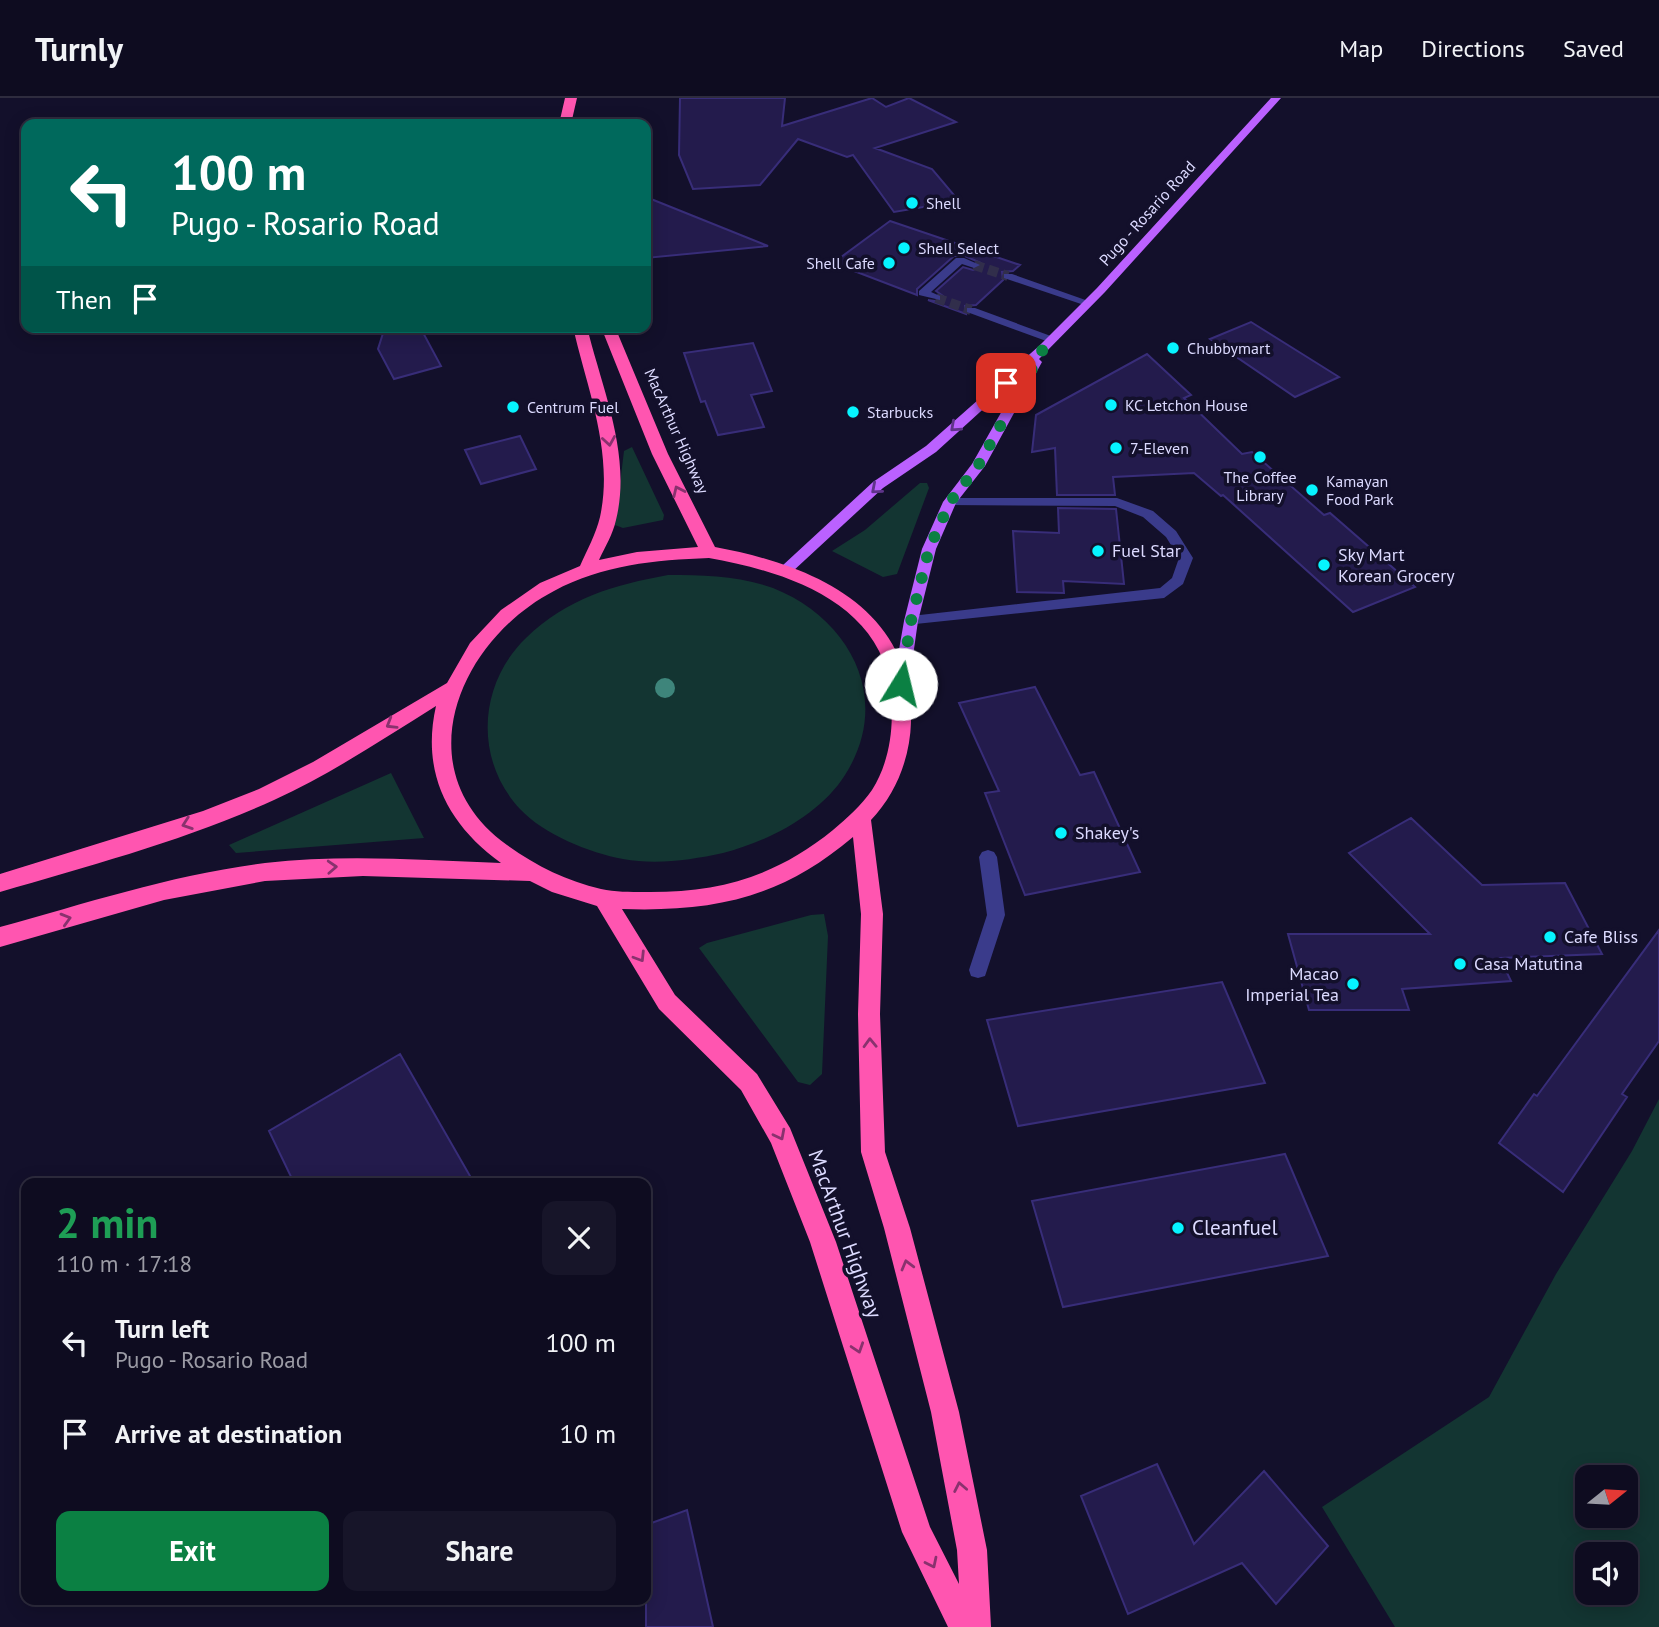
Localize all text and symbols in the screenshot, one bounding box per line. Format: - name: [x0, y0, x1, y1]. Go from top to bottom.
- text: Turnly: [35, 27, 123, 70]
- text: Map: [1339, 33, 1383, 64]
- text: Directions: [1421, 33, 1525, 64]
- text: Saved: [1563, 33, 1624, 64]
- text: 100 m: [171, 140, 306, 204]
- icon: left: [56, 147, 147, 238]
- street label: Pugo - Rosario Road: [1095, 156, 1199, 270]
- place label: Shell: [926, 193, 961, 213]
- marker: Shell: [904, 195, 920, 211]
- text: Pugo - Rosario Road: [171, 202, 440, 244]
- place label: Shell Select: [918, 238, 999, 258]
- marker: Shell Select: [896, 240, 912, 256]
- place label: Shell Cafe: [806, 253, 875, 273]
- marker: Shell Cafe: [881, 255, 897, 271]
- icon: arrive: [126, 280, 164, 318]
- text: Then: [56, 283, 112, 316]
- place label: Chubbymart: [1187, 338, 1271, 358]
- marker: Chubbymart: [1165, 340, 1181, 356]
- pin: [976, 353, 1036, 413]
- icon: arrive: [987, 364, 1025, 402]
- street label: MacArthur Highway: [640, 365, 714, 497]
- place label: KC Letchon House: [1125, 395, 1248, 415]
- place label: Centrum Fuel: [527, 397, 619, 417]
- marker: KC Letchon House: [1103, 397, 1119, 413]
- marker: Centrum Fuel: [505, 399, 521, 415]
- place label: Starbucks: [867, 402, 933, 422]
- marker: Starbucks: [845, 404, 861, 420]
- one-way arrow: [950, 419, 963, 431]
- one-way arrow: [601, 435, 616, 447]
- place label: 7-Eleven: [1130, 438, 1189, 458]
- marker: 7-Eleven: [1108, 440, 1124, 456]
- marker: The Coffee Library: [1252, 449, 1268, 465]
- place label: The Coffee Library: [1223, 467, 1297, 505]
- place label: Kamayan Food Park: [1326, 471, 1394, 509]
- one-way arrow: [871, 481, 884, 493]
- marker: Kamayan Food Park: [1304, 482, 1320, 498]
- one-way arrow: [672, 486, 686, 499]
- place label: Fuel Star: [1112, 539, 1181, 562]
- marker: Fuel Star: [1090, 543, 1106, 559]
- place label: Sky Mart Korean Grocery: [1338, 543, 1455, 587]
- marker: Sky Mart Korean Grocery: [1316, 557, 1332, 573]
- position arrow: [864, 647, 938, 721]
- one-way arrow: [386, 716, 399, 729]
- one-way arrow: [182, 816, 194, 830]
- place label: Shakey's: [1075, 821, 1139, 844]
- marker: Shakey's: [1053, 825, 1069, 841]
- one-way arrow: [326, 860, 337, 875]
- one-way arrow: [59, 912, 71, 927]
- place label: Cafe Bliss: [1564, 925, 1638, 948]
- marker: Cafe Bliss: [1542, 929, 1558, 945]
- one-way arrow: [631, 950, 644, 963]
- place label: Casa Matutina: [1474, 952, 1583, 975]
- marker: Casa Matutina: [1452, 956, 1468, 972]
- place label: Macao Imperial Tea: [1245, 962, 1339, 1006]
- marker: Macao Imperial Tea: [1345, 976, 1361, 992]
- one-way arrow: [863, 1037, 878, 1048]
- one-way arrow: [771, 1128, 785, 1140]
- street label: MacArthur Highway: [802, 1146, 889, 1322]
- text: 2 min: [56, 1195, 158, 1250]
- button: close: [542, 1201, 616, 1275]
- place label: Cleanfuel: [1192, 1214, 1278, 1241]
- marker: Cleanfuel: [1170, 1220, 1186, 1236]
- text: 110 m · 17:18: [56, 1249, 192, 1278]
- one-way arrow: [901, 1259, 915, 1271]
- text: Turn left: [115, 1312, 209, 1345]
- icon: left: [56, 1324, 94, 1362]
- text: 100 m: [545, 1326, 616, 1359]
- one-way arrow: [849, 1342, 864, 1354]
- text: Pugo - Rosario Road: [115, 1345, 308, 1374]
- icon: arrive: [56, 1415, 94, 1453]
- text: Arrive at destination: [115, 1417, 342, 1450]
- text: 10 m: [560, 1417, 616, 1450]
- north arrow: [1575, 1465, 1638, 1528]
- map controls: [1575, 1465, 1638, 1605]
- one-way arrow: [953, 1481, 968, 1493]
- button: Exit: [56, 1511, 329, 1591]
- button: Share: [343, 1511, 616, 1591]
- button: sound: [1575, 1542, 1638, 1605]
- one-way arrow: [924, 1556, 938, 1568]

